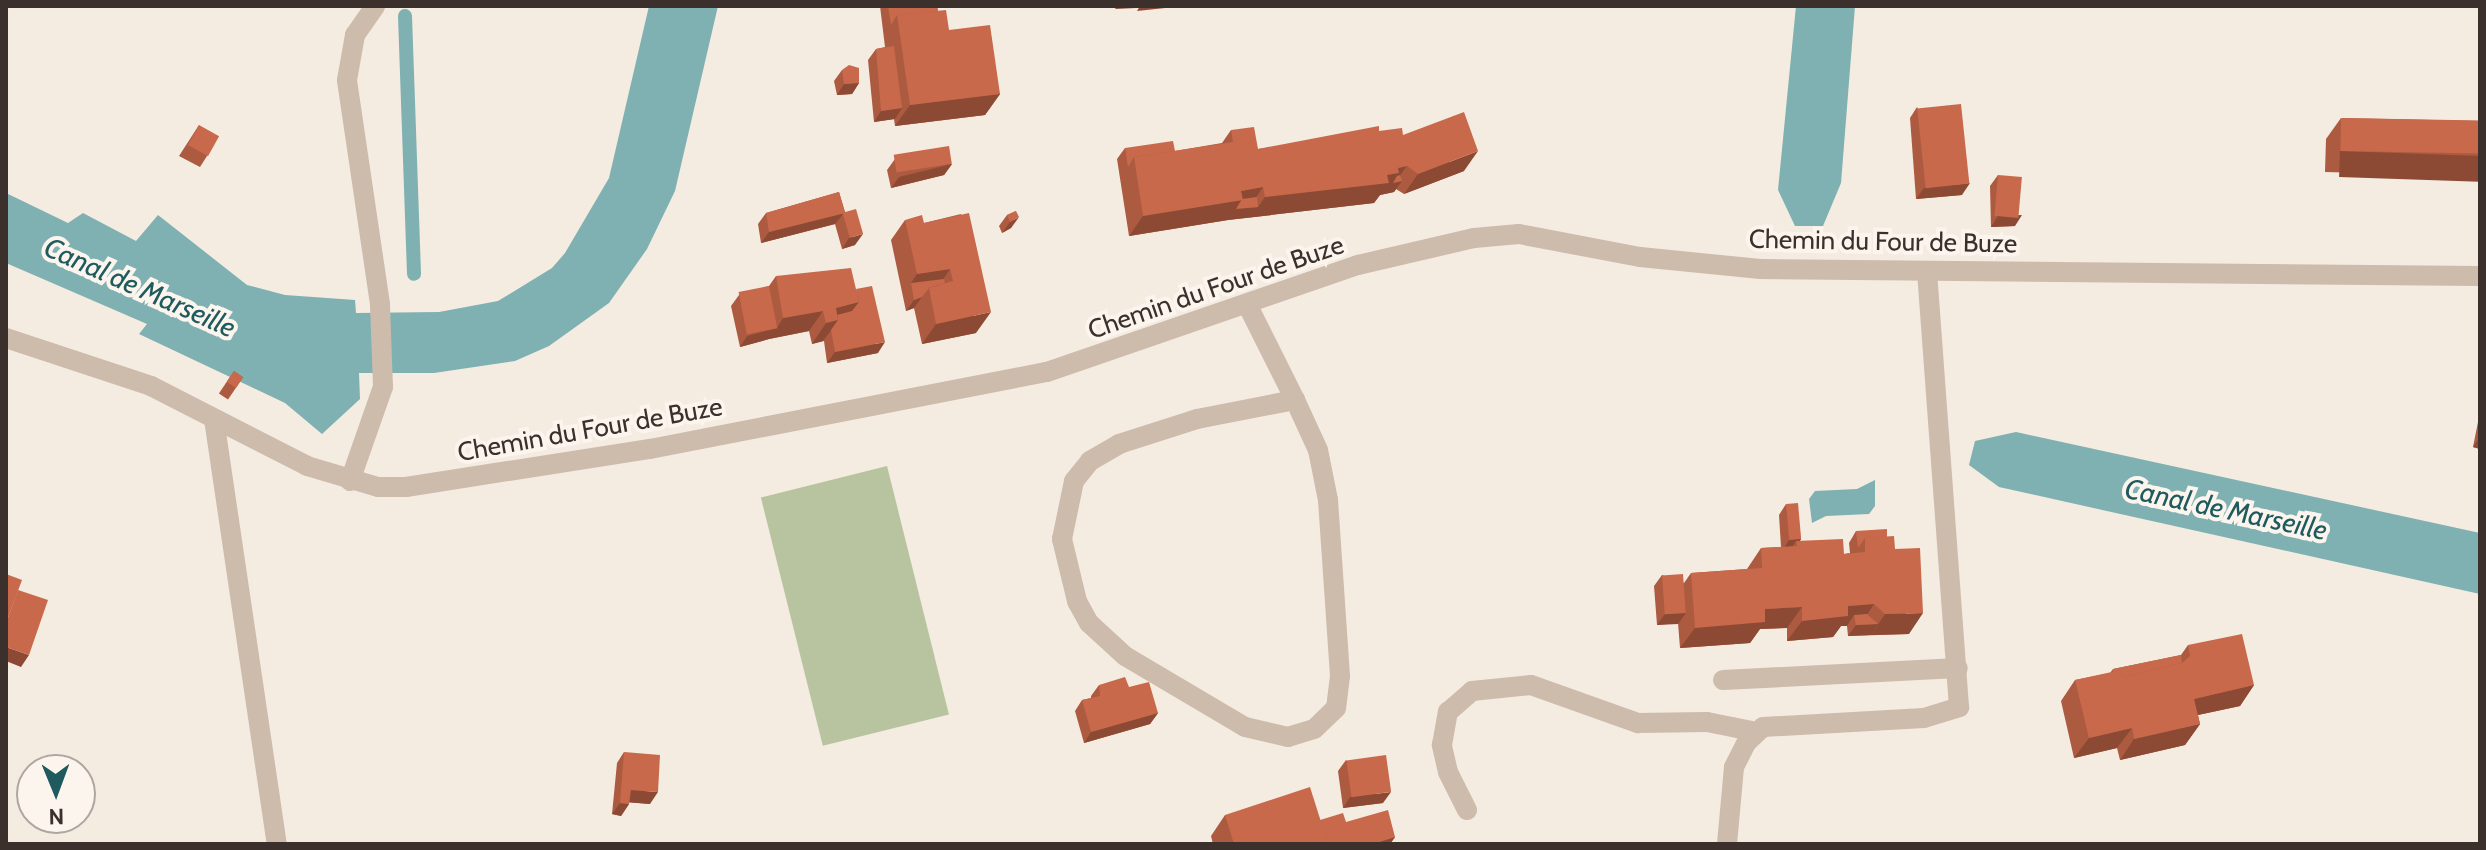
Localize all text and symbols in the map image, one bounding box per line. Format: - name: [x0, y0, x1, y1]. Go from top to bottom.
- street label: Chemin du Four de Buze: [1749, 224, 2017, 260]
- water label: Canal de Marseille: [39, 230, 241, 344]
- street label: Chemin du Four de Buze: [1084, 230, 1348, 346]
- street label: Chemin du Four de Buze: [455, 391, 725, 469]
- water label: Canal de Marseille: [2122, 471, 2330, 547]
- north arrow: [16, 754, 96, 834]
- text: N: [48, 803, 64, 830]

